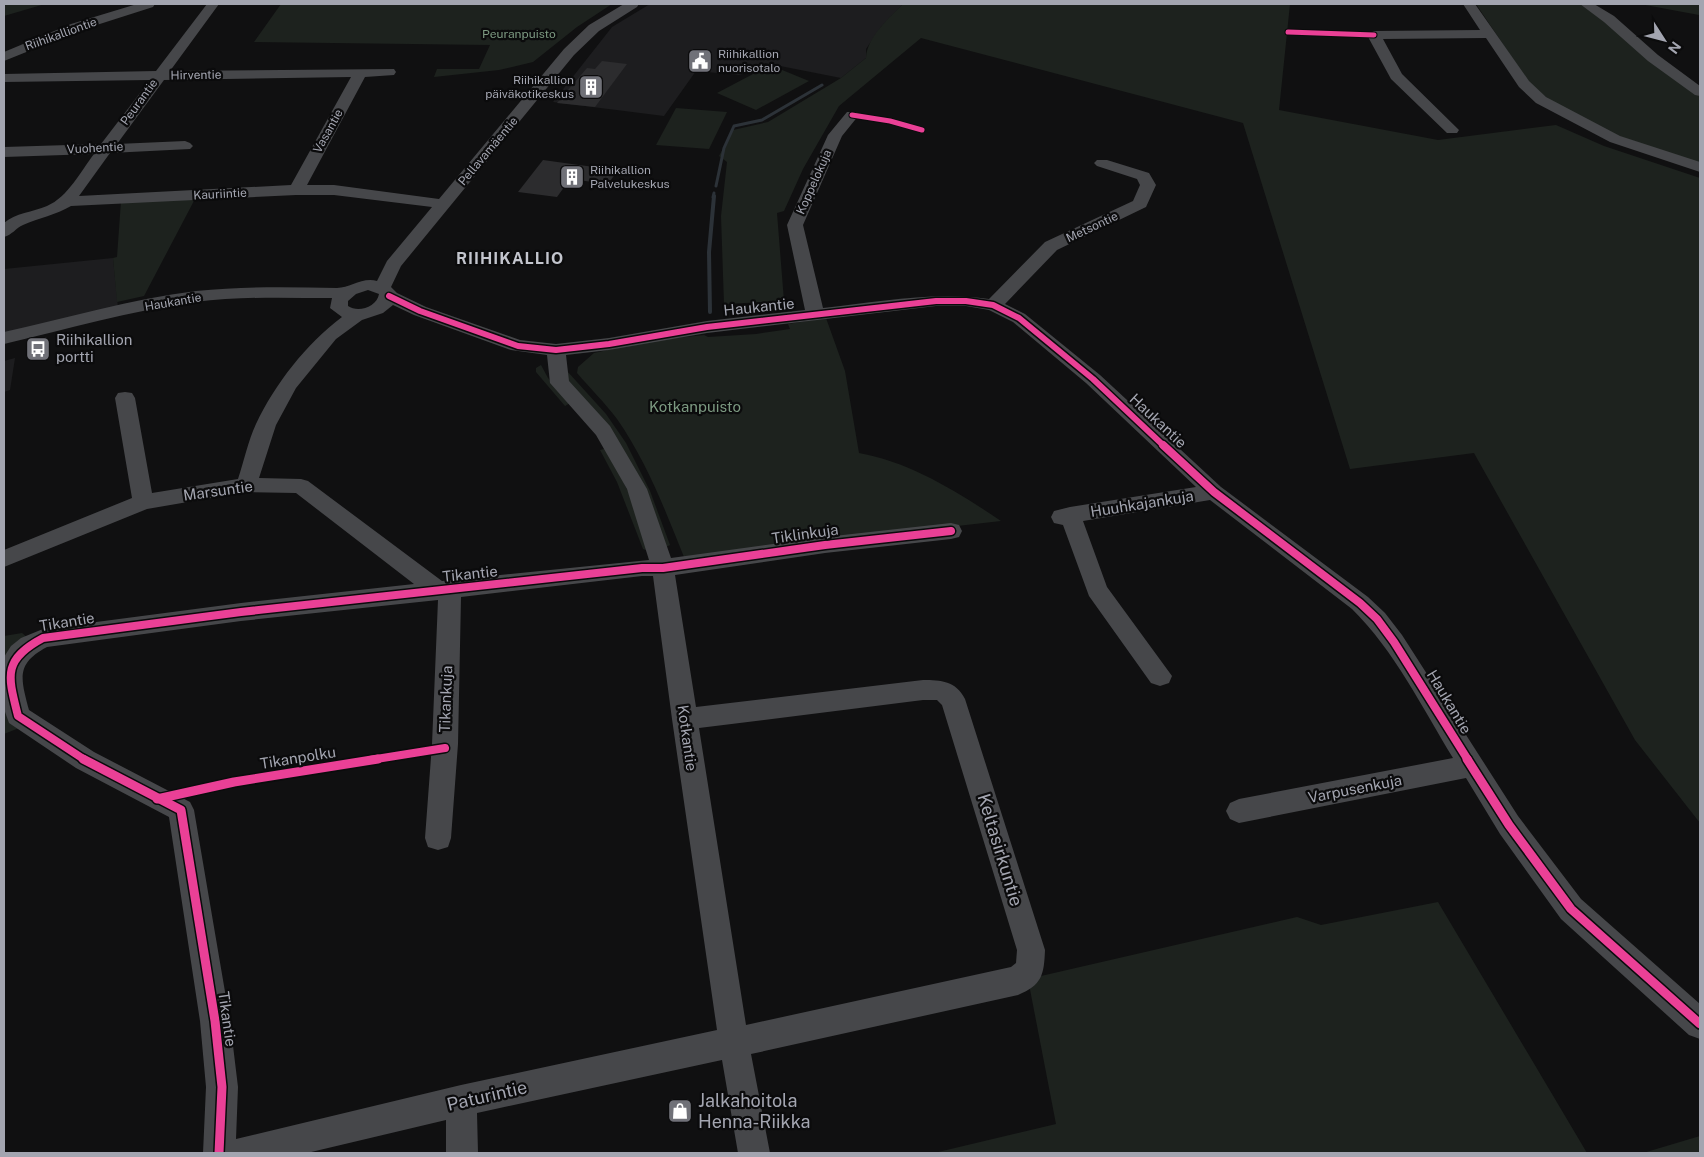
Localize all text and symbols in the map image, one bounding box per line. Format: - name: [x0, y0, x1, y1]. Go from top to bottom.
- street label: Riihikalliontie: [23, 14, 99, 53]
- north arrow: [1639, 15, 1689, 65]
- park label: Peuranpuisto: [482, 27, 556, 41]
- text: N: [1665, 39, 1684, 57]
- place label: Riihikallion nuorisotalo: [718, 47, 781, 75]
- public building icon: Riihikallion nuorisotalo: [687, 48, 713, 74]
- street label: Hirventie: [170, 68, 222, 82]
- place label: Riihikallion päiväkotikeskus: [485, 73, 574, 101]
- building icon: Riihikallion päiväkotikeskus: [578, 74, 604, 100]
- street label: Peurantie: [118, 76, 161, 128]
- street label: Vasantie: [310, 106, 346, 155]
- street label: Pellavamäentie: [455, 114, 521, 188]
- street label: Vuohentie: [66, 140, 124, 156]
- street label: Koppelokuja: [794, 148, 834, 216]
- place label: Riihikallion Palvelukeskus: [590, 163, 670, 191]
- building icon: Riihikallion Palvelukeskus: [559, 164, 585, 190]
- street label: Kauriintie: [193, 186, 247, 202]
- street label: Metsontie: [1064, 209, 1120, 245]
- district label: RIIHIKALLIO: [456, 249, 564, 268]
- street label: Haukantie: [144, 290, 203, 314]
- street label: Haukantie: [723, 294, 795, 319]
- place label: Riihikallion portti: [56, 331, 132, 365]
- bus stop icon: Riihikallion portti: [25, 336, 51, 362]
- street label: Haukantie: [1126, 390, 1190, 451]
- park label: Kotkanpuisto: [649, 398, 741, 415]
- street label: Marsuntie: [182, 477, 254, 504]
- street label: Huuhkajankuja: [1089, 487, 1195, 520]
- street label: Tiklinkuja: [770, 520, 839, 547]
- street label: Tikantie: [441, 562, 498, 585]
- street label: Tikantie: [38, 609, 96, 634]
- street label: Tikankuja: [436, 665, 455, 733]
- street label: Haukantie: [1424, 667, 1475, 737]
- street label: Kotkantie: [674, 704, 701, 772]
- street label: Tikanpolku: [259, 743, 337, 772]
- street label: Varpusenkuja: [1307, 771, 1403, 806]
- street label: Keltasirkuntie: [973, 791, 1028, 909]
- street label: Tikantie: [215, 990, 240, 1048]
- street label: Paturintie: [445, 1076, 529, 1115]
- place label: Jalkahoitola Henna-Riikka: [698, 1090, 810, 1132]
- shop icon: Jalkahoitola Henna-Riikka: [667, 1098, 693, 1124]

